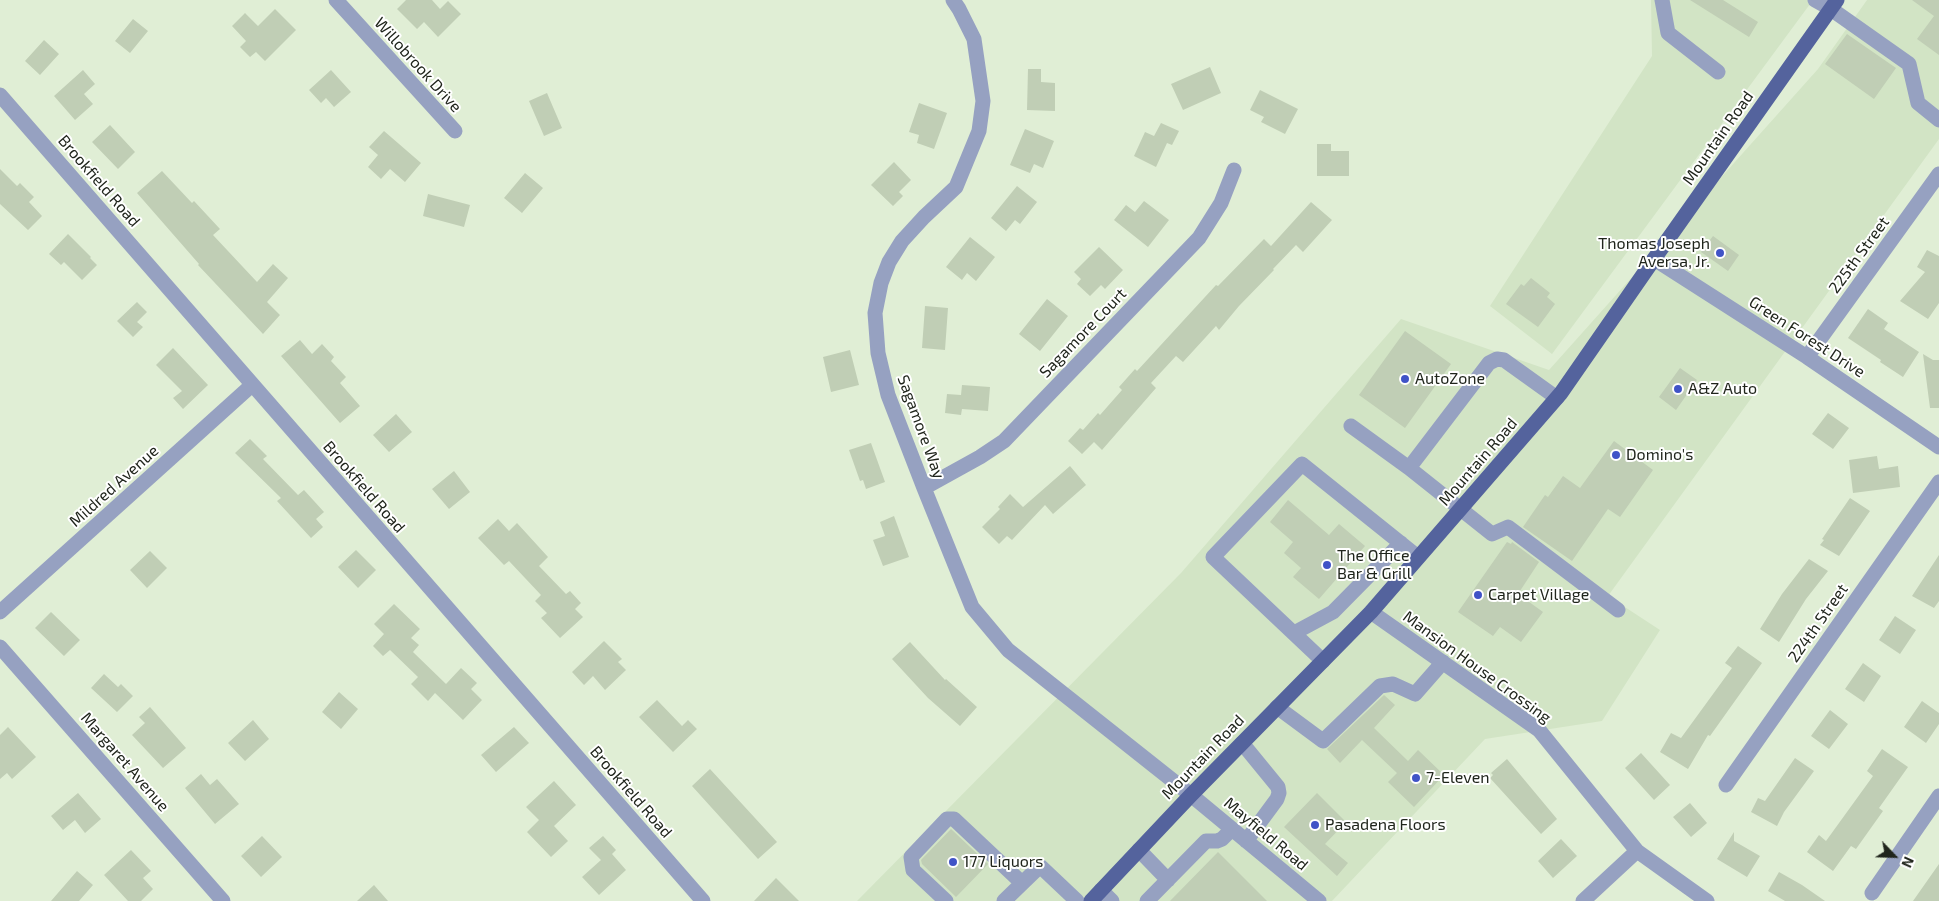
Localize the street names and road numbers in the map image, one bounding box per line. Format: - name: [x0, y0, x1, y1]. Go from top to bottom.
- street label: Willobrook Drive: [370, 14, 466, 116]
- street label: Mountain Road: [1679, 87, 1757, 189]
- street label: Brookfield Road: [54, 131, 144, 231]
- street label: 225th Street: [1825, 213, 1893, 297]
- street label: Sagamore Court: [1036, 284, 1130, 382]
- street label: Green Forest Drive: [1745, 292, 1869, 382]
- street label: Sagamore Way: [893, 372, 949, 482]
- street label: Mountain Road: [1435, 414, 1521, 510]
- street label: Brookfield Road: [319, 437, 409, 537]
- street label: Mildred Avenue: [66, 441, 162, 531]
- street label: 224th Street: [1784, 580, 1852, 666]
- street label: Mansion House Crossing: [1399, 607, 1555, 727]
- street label: Margaret Avenue: [77, 709, 173, 815]
- street label: Mountain Road: [1158, 711, 1248, 803]
- street label: Brookfield Road: [586, 742, 676, 842]
- street label: Mayfield Road: [1220, 793, 1312, 875]

